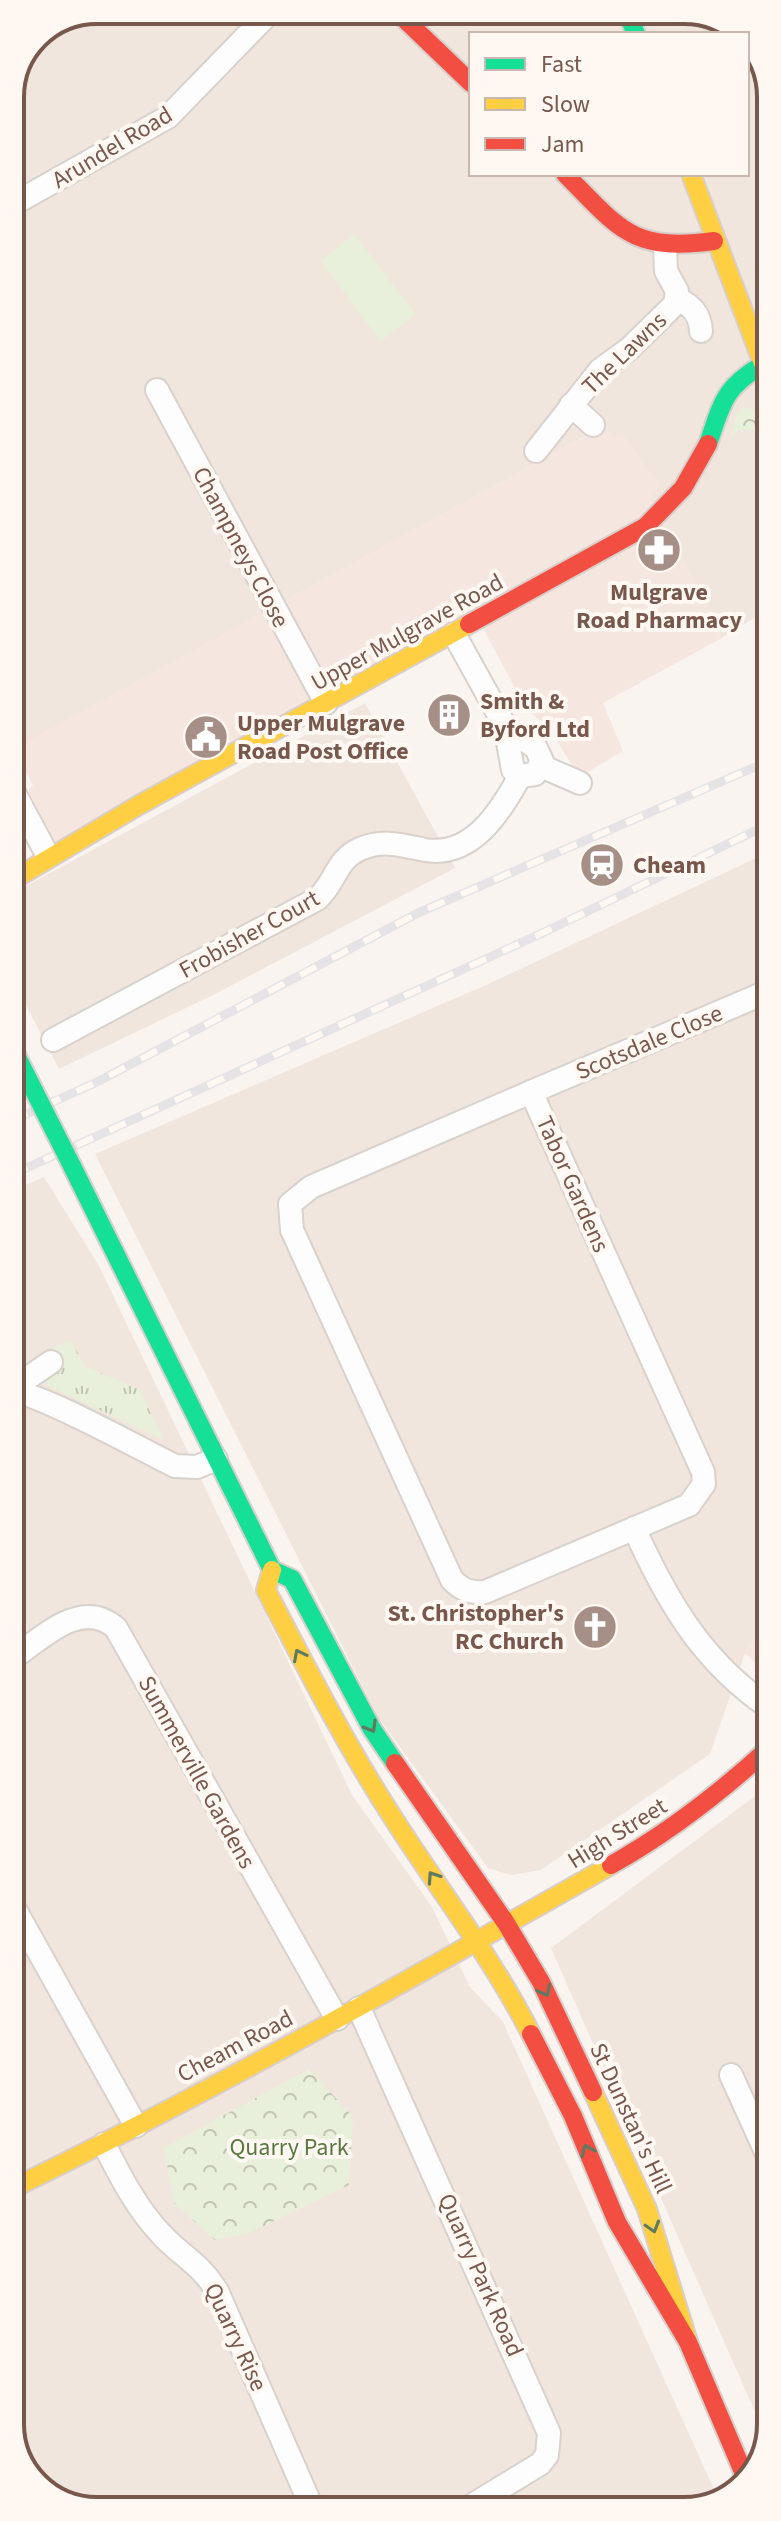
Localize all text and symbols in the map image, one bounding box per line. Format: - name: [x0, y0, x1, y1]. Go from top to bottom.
- legend: [469, 32, 749, 176]
- text: Fast: [541, 47, 582, 82]
- text: Slow: [541, 87, 590, 122]
- street label: Arundel Road: [45, 98, 179, 197]
- text: Jam: [541, 127, 585, 162]
- street label: The Lawns: [574, 304, 675, 403]
- street label: Champneys Close: [183, 460, 298, 634]
- pharmacy icon: Mulgrave Road Pharmacy: [635, 526, 683, 574]
- street label: Upper Mulgrave Road: [305, 565, 510, 700]
- place label: Mulgrave Road Pharmacy: [576, 575, 742, 638]
- place label: Smith & Byford Ltd: [480, 684, 590, 747]
- building icon: Smith & Byford Ltd: [425, 691, 473, 739]
- place label: Upper Mulgrave Road Post Office: [237, 706, 409, 769]
- public building icon: Upper Mulgrave Road Post Office: [182, 713, 230, 761]
- station icon: Cheam: [578, 841, 626, 889]
- place label: Cheam: [633, 848, 706, 883]
- street label: Frobisher Court: [173, 881, 326, 988]
- street label: Scotsdale Close: [570, 996, 728, 1089]
- street label: Tabor Gardens: [527, 1110, 618, 1258]
- place label: St. Christopher's RC Church: [388, 1596, 564, 1659]
- church icon: St. Christopher's RC Church: [571, 1603, 619, 1651]
- one-way arrow: [293, 1649, 309, 1664]
- street label: Summerville Gardens: [129, 1669, 264, 1875]
- one-way arrow: [361, 1718, 377, 1733]
- street label: High Street: [561, 1789, 674, 1878]
- one-way arrow: [428, 1872, 443, 1886]
- one-way arrow: [535, 1982, 551, 1997]
- street label: Cheam Road: [171, 2001, 299, 2092]
- street label: St Dunstan's Hill: [580, 2037, 681, 2199]
- park label: Quarry Park: [229, 2130, 349, 2165]
- one-way arrow: [580, 2143, 596, 2158]
- street label: Quarry Park Road: [429, 2188, 532, 2363]
- one-way arrow: [644, 2220, 660, 2234]
- street label: Quarry Rise: [195, 2277, 276, 2397]

